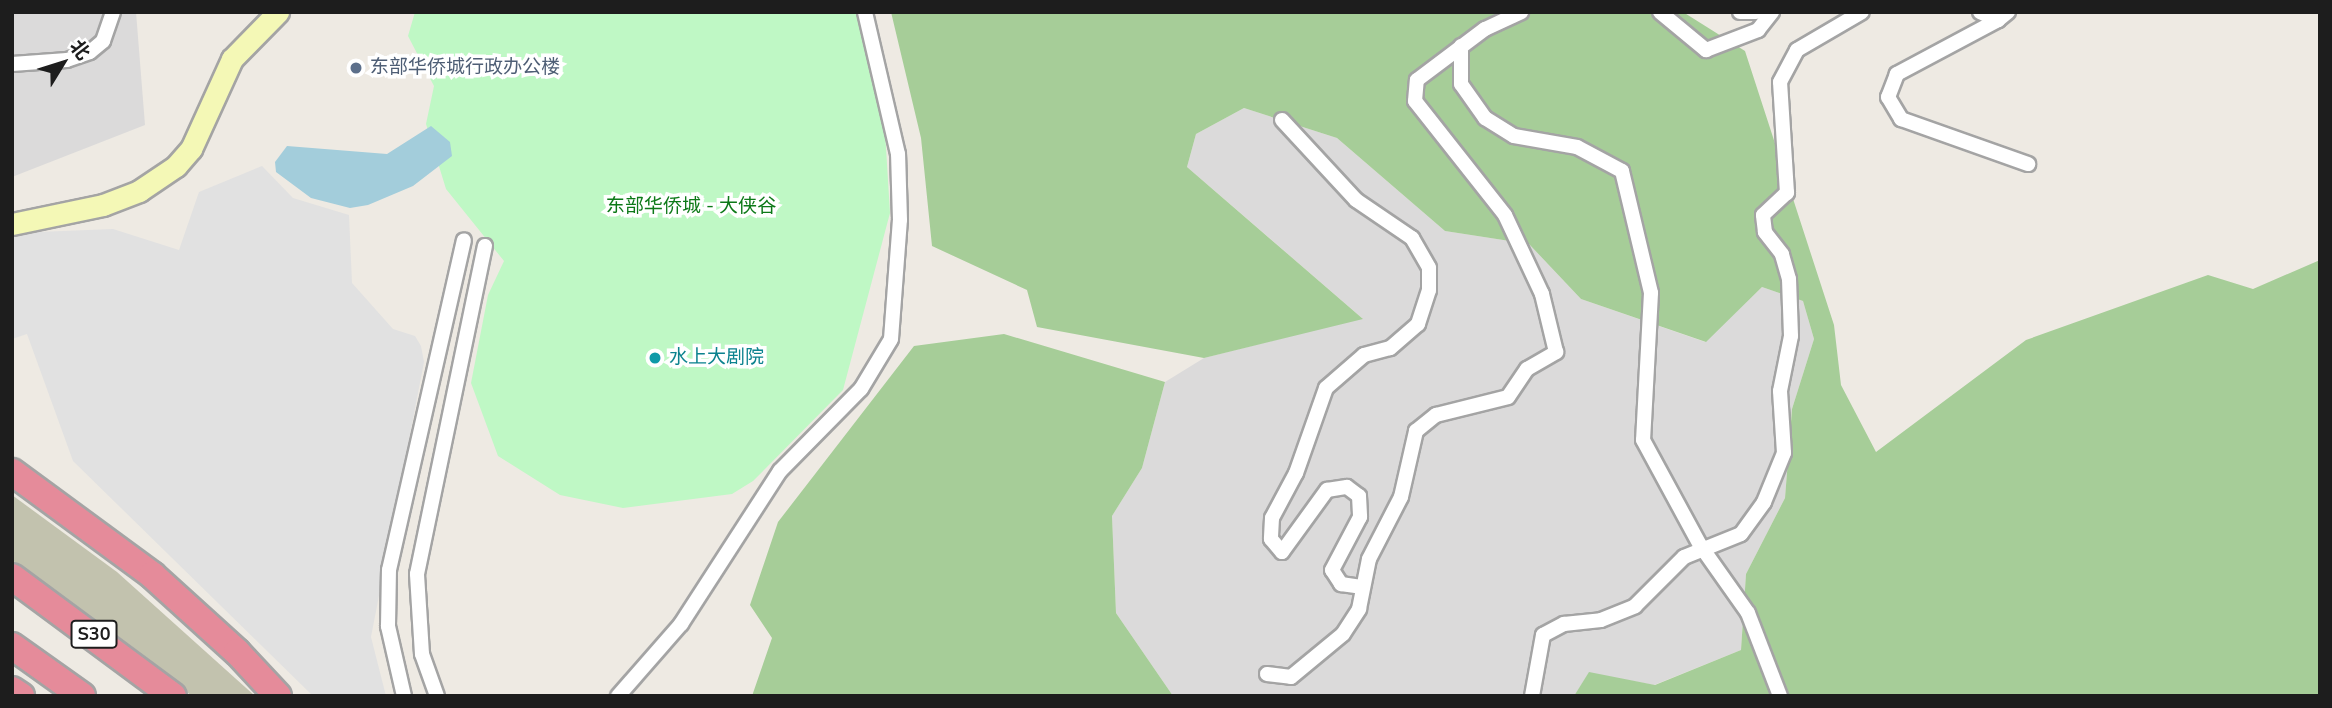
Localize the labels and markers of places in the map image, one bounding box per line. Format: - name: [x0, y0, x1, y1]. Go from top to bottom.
- place label: 东部华侨城行政办公楼: [370, 57, 560, 79]
- marker: 东部华侨城行政办公楼: [348, 60, 364, 76]
- place label: 水上大剧院: [669, 347, 764, 369]
- marker: 水上大剧院: [647, 350, 663, 366]

